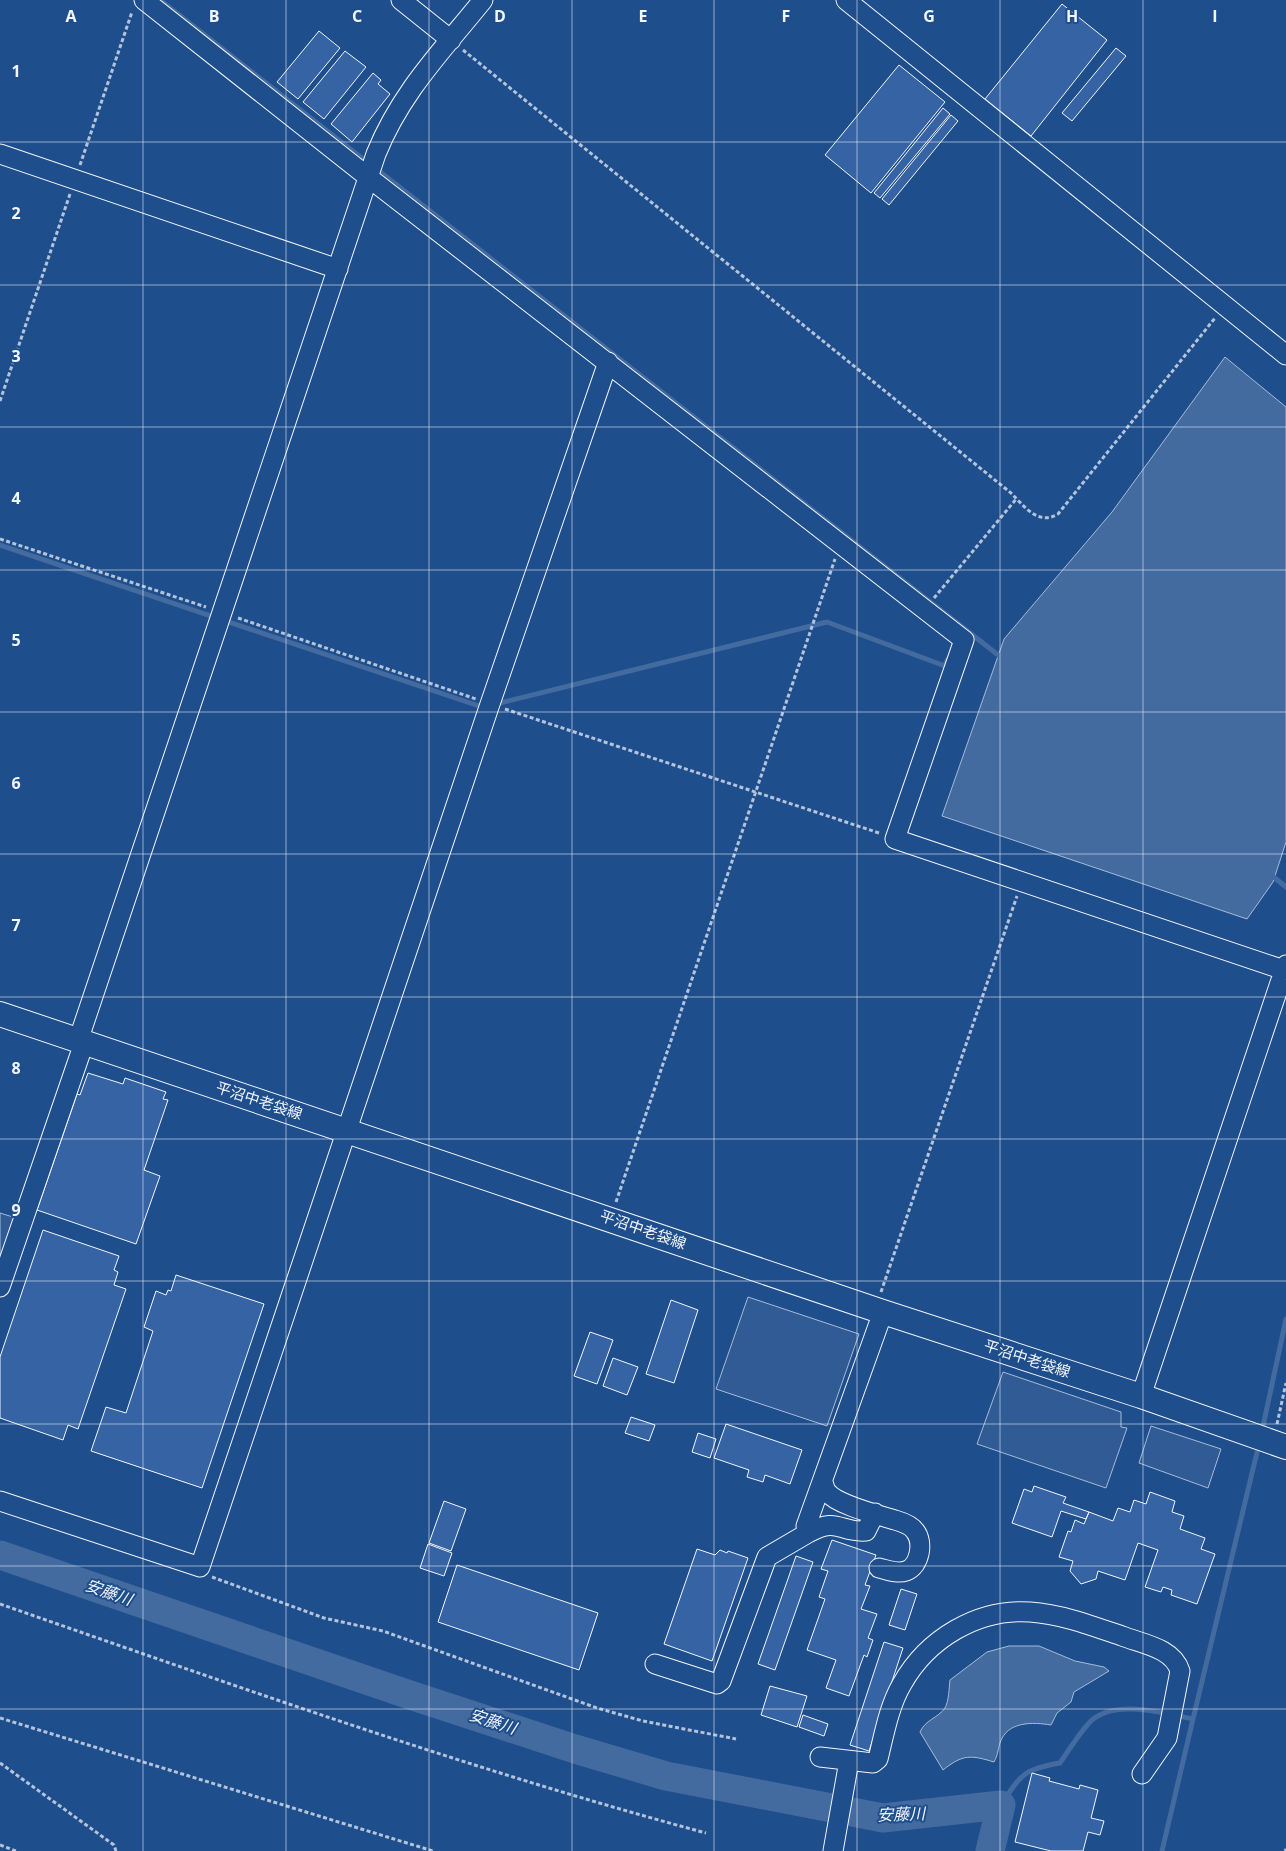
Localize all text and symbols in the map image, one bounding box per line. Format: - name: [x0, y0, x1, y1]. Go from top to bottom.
- text: A: [65, 5, 77, 27]
- text: B: [209, 5, 219, 27]
- text: C: [352, 5, 362, 27]
- text: D: [494, 5, 506, 27]
- text: E: [639, 5, 648, 27]
- text: F: [782, 5, 790, 27]
- text: G: [923, 5, 935, 27]
- text: H: [1066, 5, 1078, 27]
- text: I: [1212, 5, 1218, 27]
- text: 1: [11, 60, 21, 82]
- text: 2: [11, 202, 21, 224]
- text: 3: [11, 345, 21, 367]
- text: 4: [11, 487, 21, 509]
- text: 5: [11, 629, 21, 651]
- text: 6: [11, 772, 21, 794]
- text: 7: [11, 914, 21, 936]
- text: 8: [11, 1057, 21, 1079]
- street label: 平沼中老袋線: [213, 1077, 305, 1123]
- text: 9: [11, 1199, 21, 1221]
- street label: 平沼中老袋線: [598, 1205, 689, 1253]
- street label: 平沼中老袋線: [981, 1335, 1073, 1381]
- water label: 安藤川: [83, 1574, 137, 1611]
- water label: 安藤川: [467, 1703, 521, 1739]
- water label: 安藤川: [877, 1802, 927, 1826]

